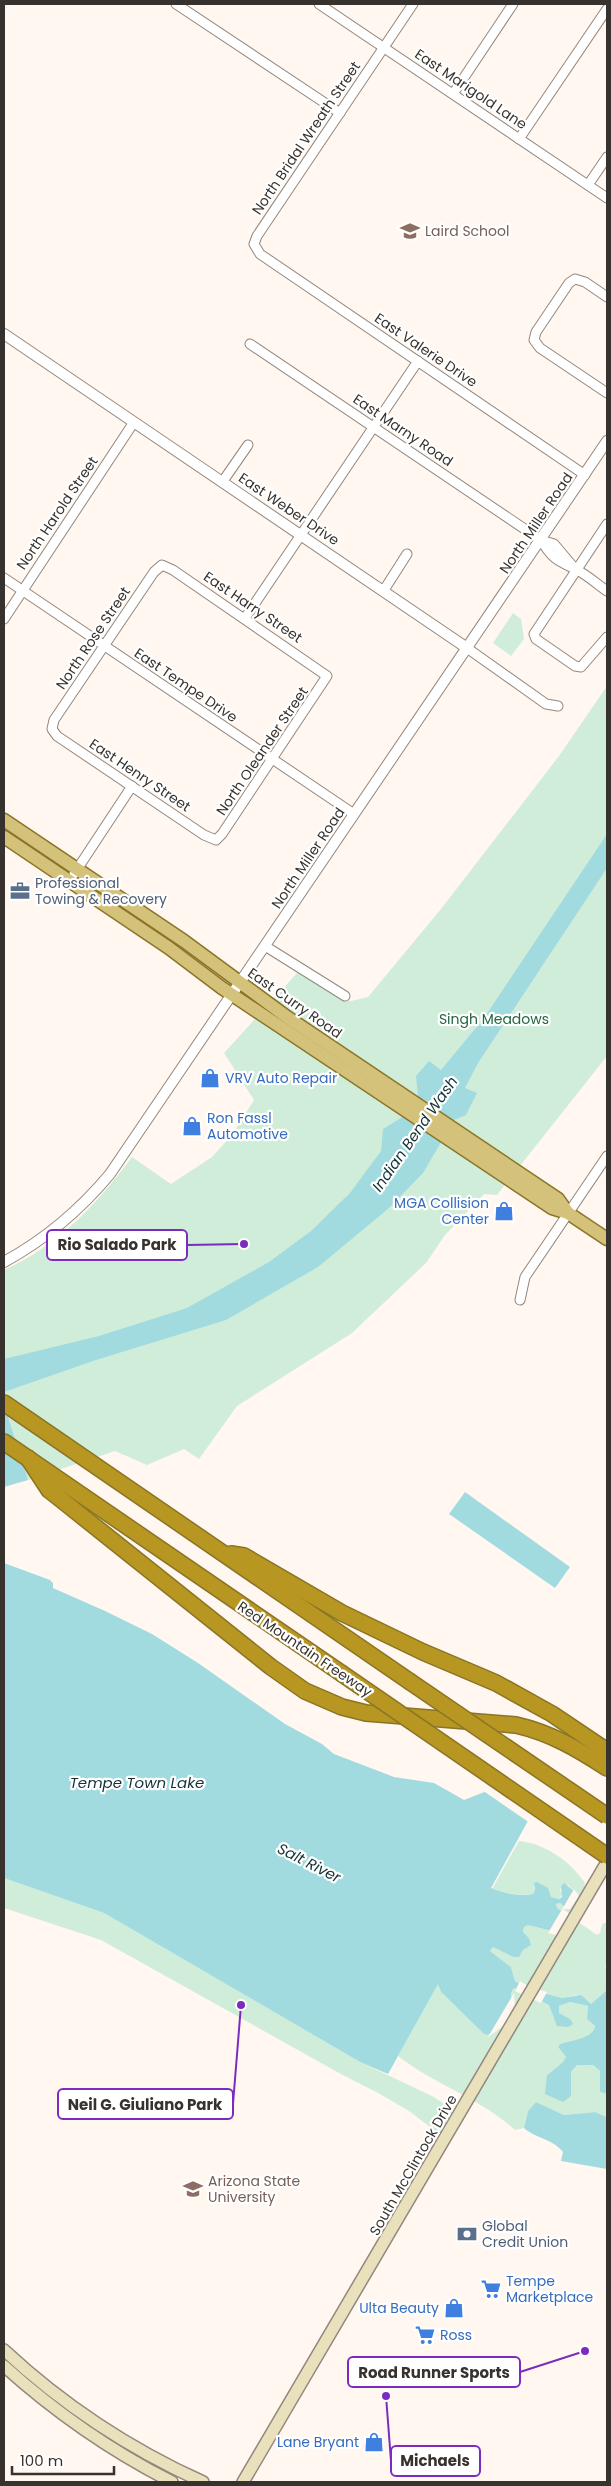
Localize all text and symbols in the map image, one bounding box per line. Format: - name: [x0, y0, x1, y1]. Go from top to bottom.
- street label: East Marigold Lane: [411, 44, 531, 134]
- street label: North Bridal Wreath Street: [247, 57, 365, 219]
- school or university icon: Laird School: [399, 220, 421, 242]
- place label: Laird School: [425, 221, 509, 241]
- street label: East Valerie Drive: [371, 308, 482, 392]
- street label: East Marny Road: [349, 389, 457, 471]
- street label: North Harold Street: [12, 452, 102, 574]
- street label: East Weber Drive: [235, 468, 343, 550]
- street label: North Miller Road: [495, 468, 577, 578]
- street label: East Harry Street: [200, 567, 306, 647]
- street label: North Rose Street: [51, 583, 135, 693]
- street label: East Tempe Drive: [130, 643, 242, 727]
- street label: North Oleander Street: [211, 683, 313, 819]
- street label: East Henry Street: [86, 734, 194, 816]
- street label: North Miller Road: [267, 803, 349, 913]
- place label: Professional Towing & Recovery: [35, 873, 167, 909]
- office icon: Professional Towing & Recovery: [9, 880, 31, 902]
- street label: East Curry Road: [244, 963, 346, 1043]
- park label: Singh Meadows: [439, 1009, 549, 1029]
- shop icon: VRV Auto Repair: [199, 1067, 221, 1089]
- place label: VRV Auto Repair: [225, 1068, 337, 1088]
- water label: Indian Bend Wash: [367, 1072, 462, 1196]
- place label: Ron Fassl Automotive: [207, 1108, 288, 1144]
- shop icon: Ron Fassl Automotive: [181, 1115, 203, 1137]
- place label: MGA Collision Center: [394, 1193, 489, 1229]
- shop icon: MGA Collision Center: [493, 1200, 515, 1222]
- callout: Rio Salado Park: [47, 1230, 187, 1260]
- text: Rio Salado Park: [57, 1234, 177, 1255]
- street label: Red Mountain Freeway: [234, 1596, 376, 1702]
- water label: Tempe Town Lake: [70, 1772, 204, 1793]
- water label: Salt River: [274, 1838, 345, 1888]
- callout: Neil G. Giuliano Park: [58, 2089, 233, 2119]
- street label: South McClintock Drive: [364, 2091, 462, 2239]
- text: Neil G. Giuliano Park: [68, 2094, 223, 2115]
- place label: Arizona State University: [208, 2171, 300, 2207]
- school or university icon: Arizona State University: [182, 2178, 204, 2200]
- place label: Global Credit Union: [482, 2216, 568, 2252]
- bank icon: Global Credit Union: [456, 2223, 478, 2245]
- place label: Tempe Marketplace: [506, 2271, 594, 2307]
- supermarket icon: Tempe Marketplace: [480, 2278, 502, 2300]
- shop icon: Ulta Beauty: [443, 2297, 465, 2319]
- place label: Ulta Beauty: [359, 2298, 439, 2318]
- supermarket icon: Ross: [414, 2324, 436, 2346]
- place label: Ross: [440, 2325, 472, 2345]
- callout: Road Runner Sports: [348, 2357, 520, 2387]
- text: Road Runner Sports: [358, 2362, 510, 2383]
- shop icon: Lane Bryant: [363, 2431, 385, 2453]
- place label: Lane Bryant: [277, 2432, 359, 2452]
- scale bar: [12, 2444, 115, 2476]
- callout: Michaels: [391, 2446, 480, 2476]
- text: 100 m: [20, 2450, 63, 2471]
- text: Michaels: [400, 2450, 470, 2471]

